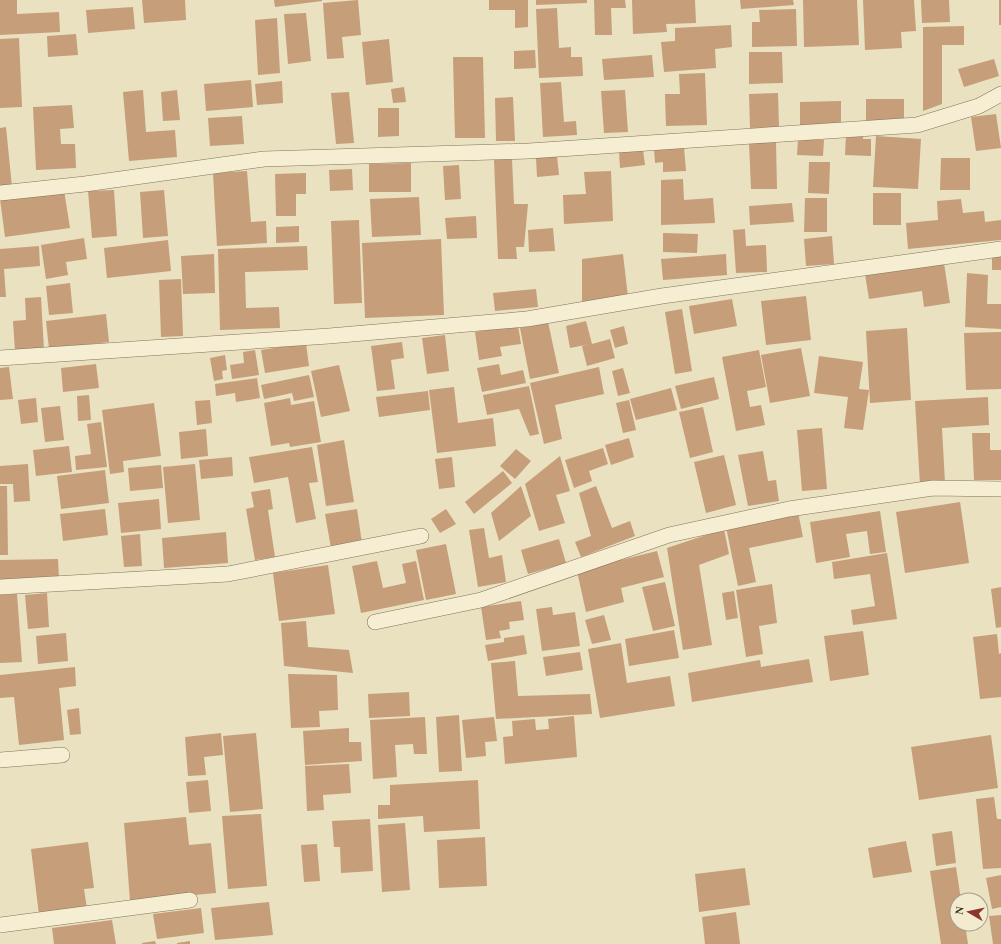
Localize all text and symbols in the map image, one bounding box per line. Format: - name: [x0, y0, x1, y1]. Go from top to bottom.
- north arrow: [949, 892, 989, 932]
- text: N: [953, 906, 966, 915]

